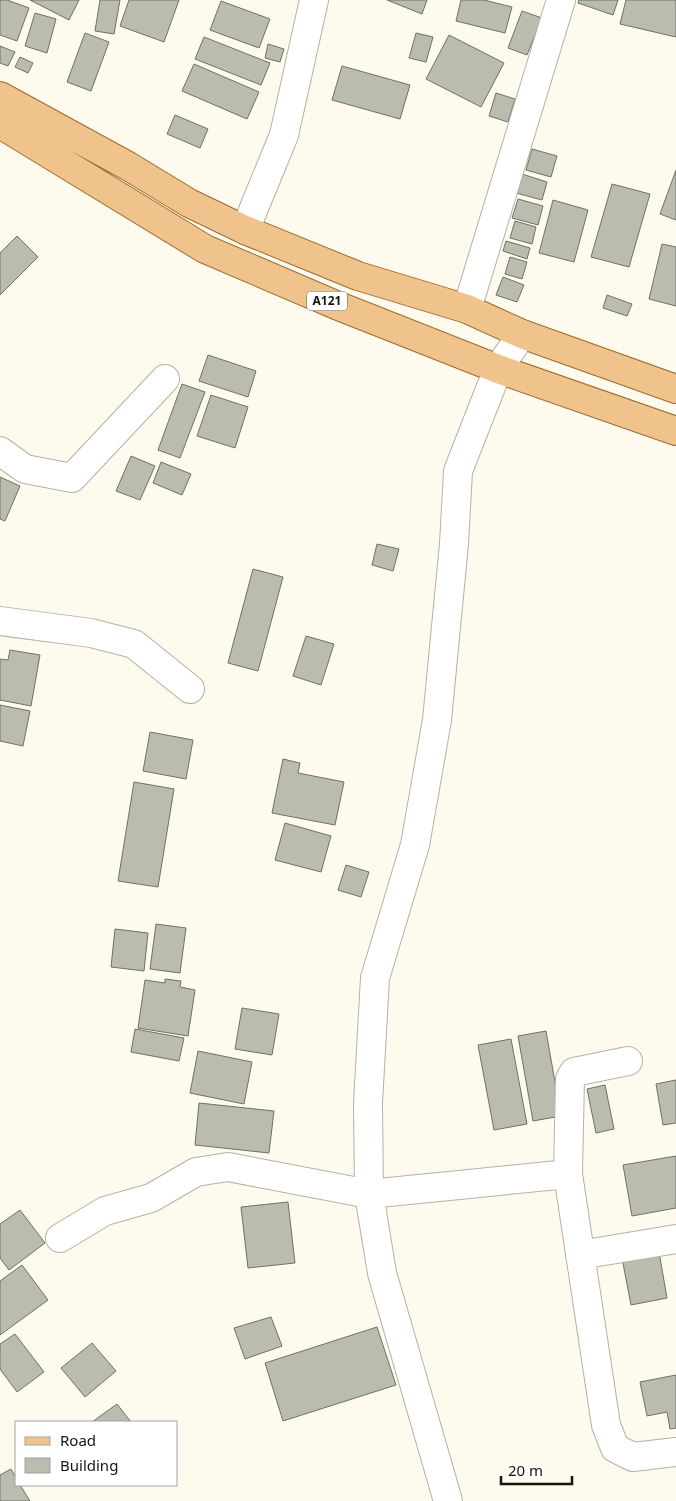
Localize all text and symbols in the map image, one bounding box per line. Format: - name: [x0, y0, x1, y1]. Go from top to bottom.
- road number: A121: [307, 292, 347, 310]
- legend: [15, 1421, 178, 1486]
- text: Road: [60, 1430, 96, 1450]
- scale bar: [501, 1454, 572, 1486]
- text: Building: [60, 1455, 118, 1475]
- text: 20 m: [508, 1460, 543, 1480]

